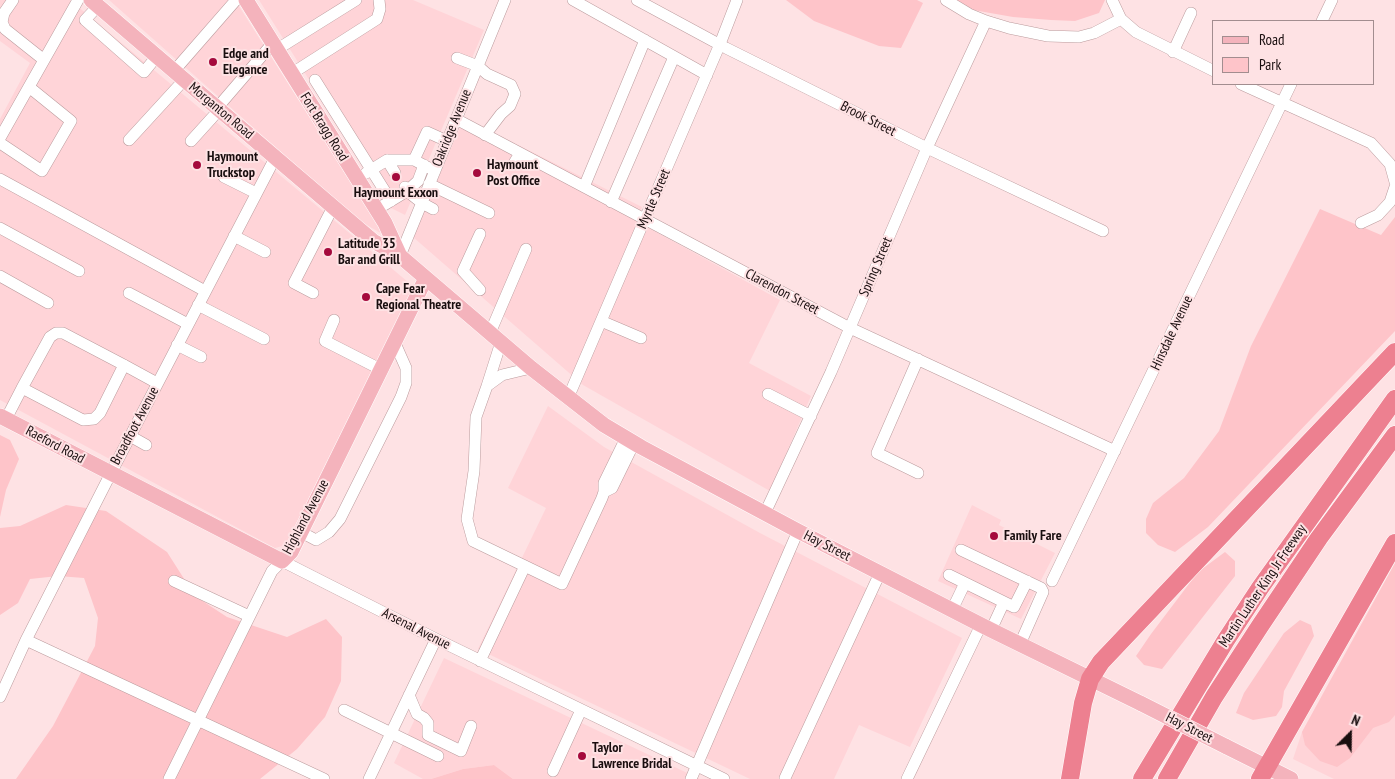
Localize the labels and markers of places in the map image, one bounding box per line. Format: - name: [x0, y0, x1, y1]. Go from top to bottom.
- place label: Edge and Elegance: [223, 46, 269, 78]
- marker: Edge and Elegance: [207, 56, 219, 68]
- place label: Haymount Truckstop: [207, 149, 258, 182]
- place label: Haymount Post Office: [487, 157, 540, 190]
- marker: Haymount Truckstop: [191, 159, 203, 171]
- marker: Haymount Post Office: [471, 167, 483, 179]
- marker: Haymount Exxon: [390, 171, 402, 183]
- place label: Haymount Exxon: [354, 185, 438, 201]
- place label: Latitude 35 Bar and Grill: [338, 236, 400, 268]
- marker: Latitude 35 Bar and Grill: [322, 246, 334, 258]
- place label: Cape Fear Regional Theatre: [376, 281, 461, 314]
- marker: Cape Fear Regional Theatre: [360, 291, 372, 303]
- place label: Family Fare: [1004, 528, 1062, 544]
- marker: Family Fare: [988, 530, 1000, 542]
- place label: Taylor Lawrence Bridal: [592, 740, 672, 772]
- marker: Taylor Lawrence Bridal: [576, 750, 588, 762]

